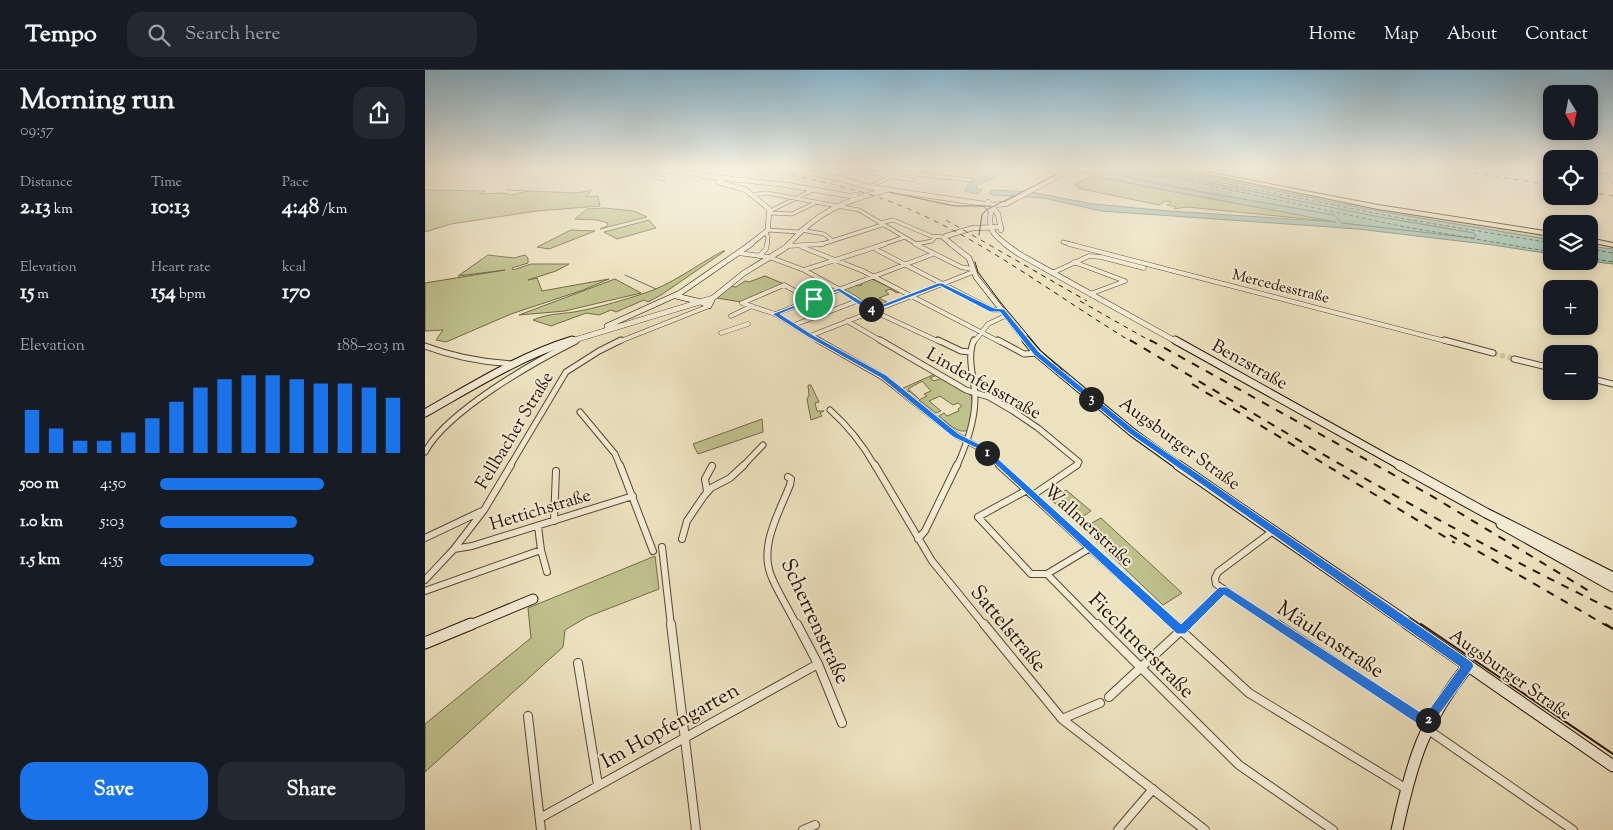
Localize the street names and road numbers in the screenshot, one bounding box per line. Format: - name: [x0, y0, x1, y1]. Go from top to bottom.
- street label: Mercedesstraße: [1230, 265, 1332, 310]
- street label: Benzstraße: [1206, 334, 1292, 397]
- street label: Lindenfelsstraße: [921, 342, 1045, 427]
- street label: Fellbacher Straße: [470, 367, 561, 495]
- street label: Augsburger Straße: [1113, 392, 1245, 498]
- street label: Wallmerstraße: [1037, 479, 1138, 574]
- street label: Hettichstraße: [487, 483, 594, 539]
- street label: Scherrenstraße: [772, 554, 856, 690]
- street label: Sattelstraße: [962, 579, 1053, 679]
- street label: Fiechtnerstraße: [1081, 587, 1200, 706]
- street label: Mäulenstraße: [1270, 595, 1389, 687]
- street label: Augsburger Straße: [1443, 624, 1576, 728]
- street label: Im Hopfengarten: [596, 676, 746, 777]

